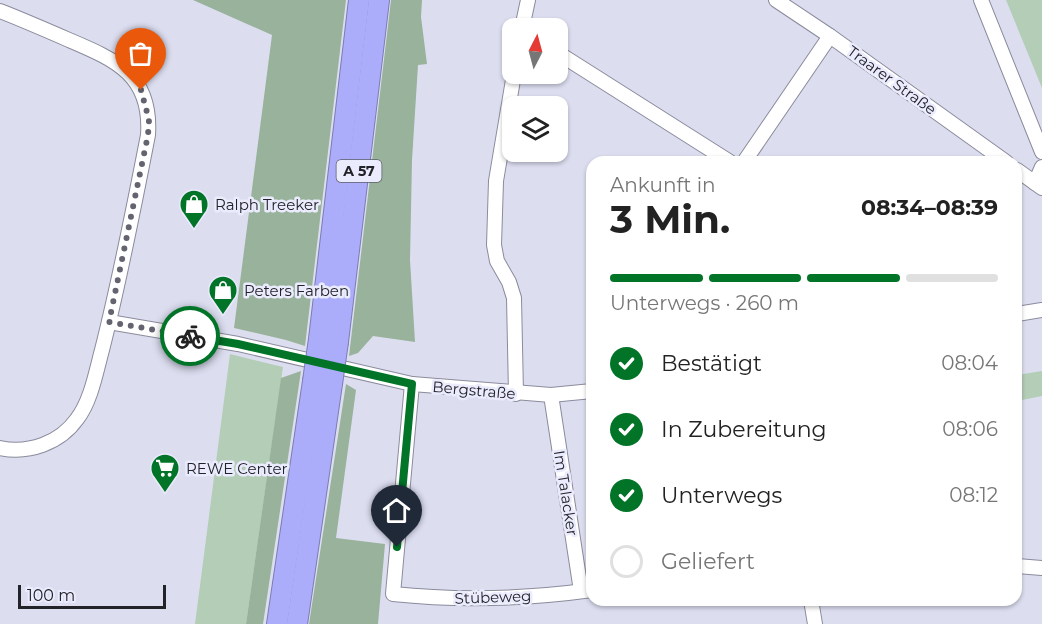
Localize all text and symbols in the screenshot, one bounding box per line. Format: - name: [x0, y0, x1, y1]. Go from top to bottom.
- north arrow: [502, 18, 568, 84]
- map controls: [502, 18, 568, 162]
- pin: [115, 28, 166, 90]
- icon: bag: [124, 37, 157, 70]
- street label: Traarer Straße: [844, 41, 940, 119]
- button: layers: [502, 96, 568, 162]
- road number: A 57: [336, 160, 382, 182]
- text: Ankunft in: [610, 173, 716, 197]
- shop icon: Ralph Treeker: [178, 188, 210, 230]
- text: 08:34–08:39: [861, 194, 998, 221]
- place label: Ralph Treeker: [215, 195, 319, 214]
- text: 3 Min.: [610, 195, 730, 243]
- shop icon: Peters Farben: [207, 274, 239, 316]
- place label: Peters Farben: [244, 281, 349, 300]
- text: Unterwegs · 260 m: [610, 291, 799, 315]
- courier: [160, 306, 220, 366]
- icon: bike: [174, 320, 207, 353]
- icon: check: [610, 347, 643, 380]
- text: Bestätigt: [661, 350, 762, 377]
- text: 08:04: [941, 351, 998, 375]
- street label: Bergstraße: [432, 377, 516, 403]
- icon: check: [610, 413, 643, 446]
- text: In Zubereitung: [661, 416, 827, 443]
- text: 08:06: [942, 417, 998, 441]
- street label: Im Talacker: [550, 449, 582, 537]
- supermarket icon: REWE Center: [149, 452, 181, 494]
- place label: REWE Center: [186, 459, 288, 478]
- icon: check: [610, 479, 643, 512]
- text: Unterwegs: [661, 482, 782, 509]
- text: 08:12: [949, 483, 998, 507]
- pin: [371, 485, 422, 547]
- icon: home: [380, 494, 413, 527]
- text: Geliefert: [661, 548, 755, 575]
- scale bar: [18, 582, 166, 610]
- text: 100 m: [27, 586, 75, 605]
- street label: Stübeweg: [454, 586, 532, 608]

